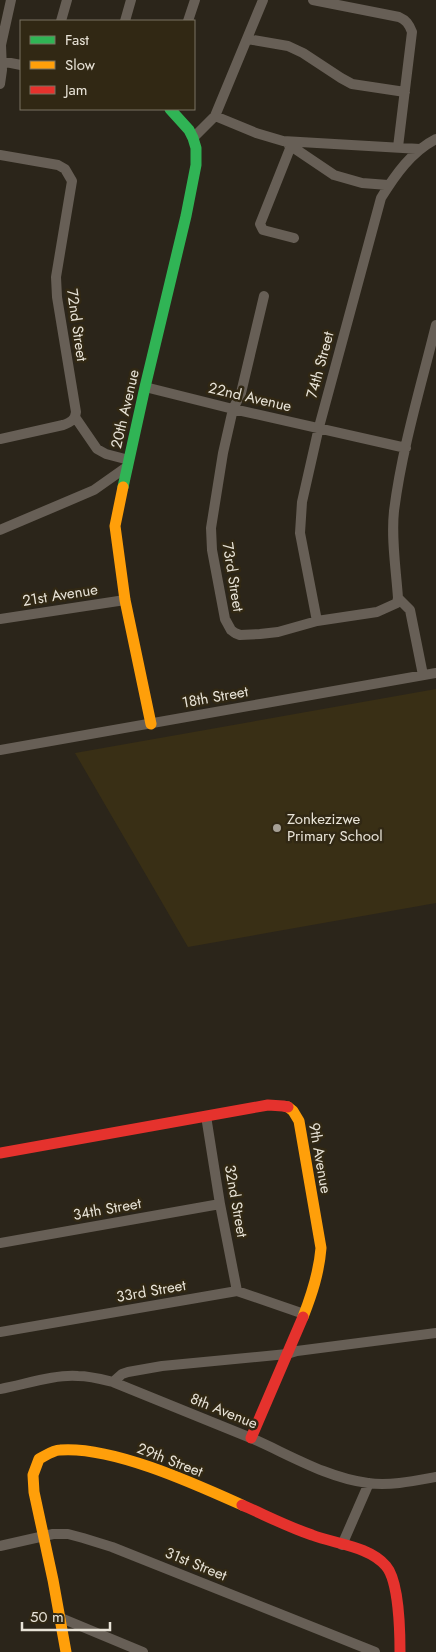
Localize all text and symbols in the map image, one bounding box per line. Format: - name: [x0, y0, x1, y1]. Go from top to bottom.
- legend: [20, 20, 195, 110]
- text: Fast: [65, 29, 89, 51]
- text: Slow: [65, 54, 96, 76]
- text: Jam: [63, 79, 88, 101]
- street label: 72nd Street: [61, 287, 93, 363]
- street label: 74th Street: [301, 329, 340, 401]
- street label: 20th Avenue: [105, 367, 145, 451]
- street label: 22nd Avenue: [206, 377, 294, 417]
- street label: 73rd Street: [217, 541, 249, 614]
- street label: 21st Avenue: [21, 578, 100, 612]
- street label: 18th Street: [180, 680, 250, 714]
- place label: Zonkezizwe Primary School: [287, 808, 383, 847]
- marker: Zonkezizwe Primary School: [271, 822, 283, 834]
- street label: 9th Avenue: [303, 1121, 337, 1195]
- street label: 32nd Street: [219, 1163, 253, 1239]
- street label: 34th Street: [71, 1192, 143, 1226]
- street label: 33rd Street: [114, 1274, 188, 1308]
- street label: 8th Avenue: [187, 1388, 261, 1435]
- street label: 29th Street: [134, 1437, 206, 1483]
- street label: 31st Street: [162, 1542, 231, 1586]
- scale bar: [22, 1600, 110, 1632]
- text: 50 m: [30, 1606, 64, 1628]

